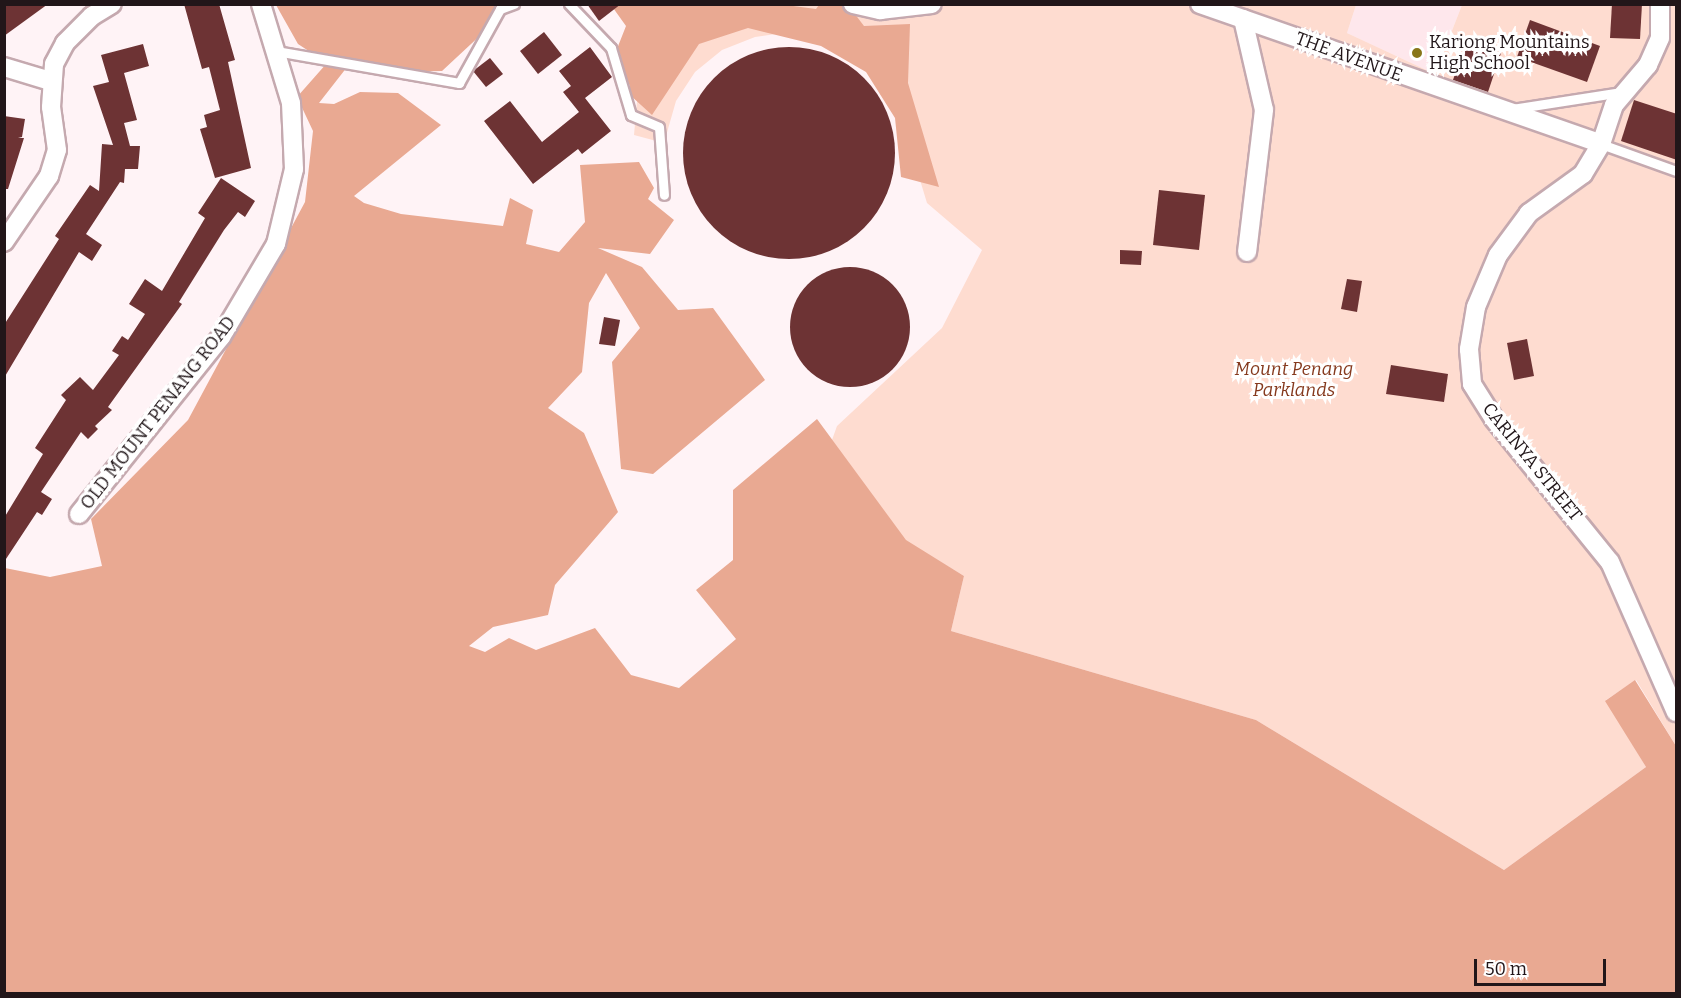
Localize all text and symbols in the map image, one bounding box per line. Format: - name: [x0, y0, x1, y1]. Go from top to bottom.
- street label: THE AVENUE: [1293, 28, 1405, 86]
- place label: Kariong Mountains High School: [1429, 32, 1589, 74]
- marker: Kariong Mountains High School: [1410, 46, 1424, 60]
- street label: OLD MOUNT PENANG ROAD: [76, 312, 240, 514]
- park label: Mount Penang Parklands: [1235, 359, 1353, 401]
- street label: CARINYA STREET: [1478, 399, 1586, 525]
- scale bar: [1477, 947, 1609, 985]
- text: 50 m: [1485, 958, 1527, 980]

